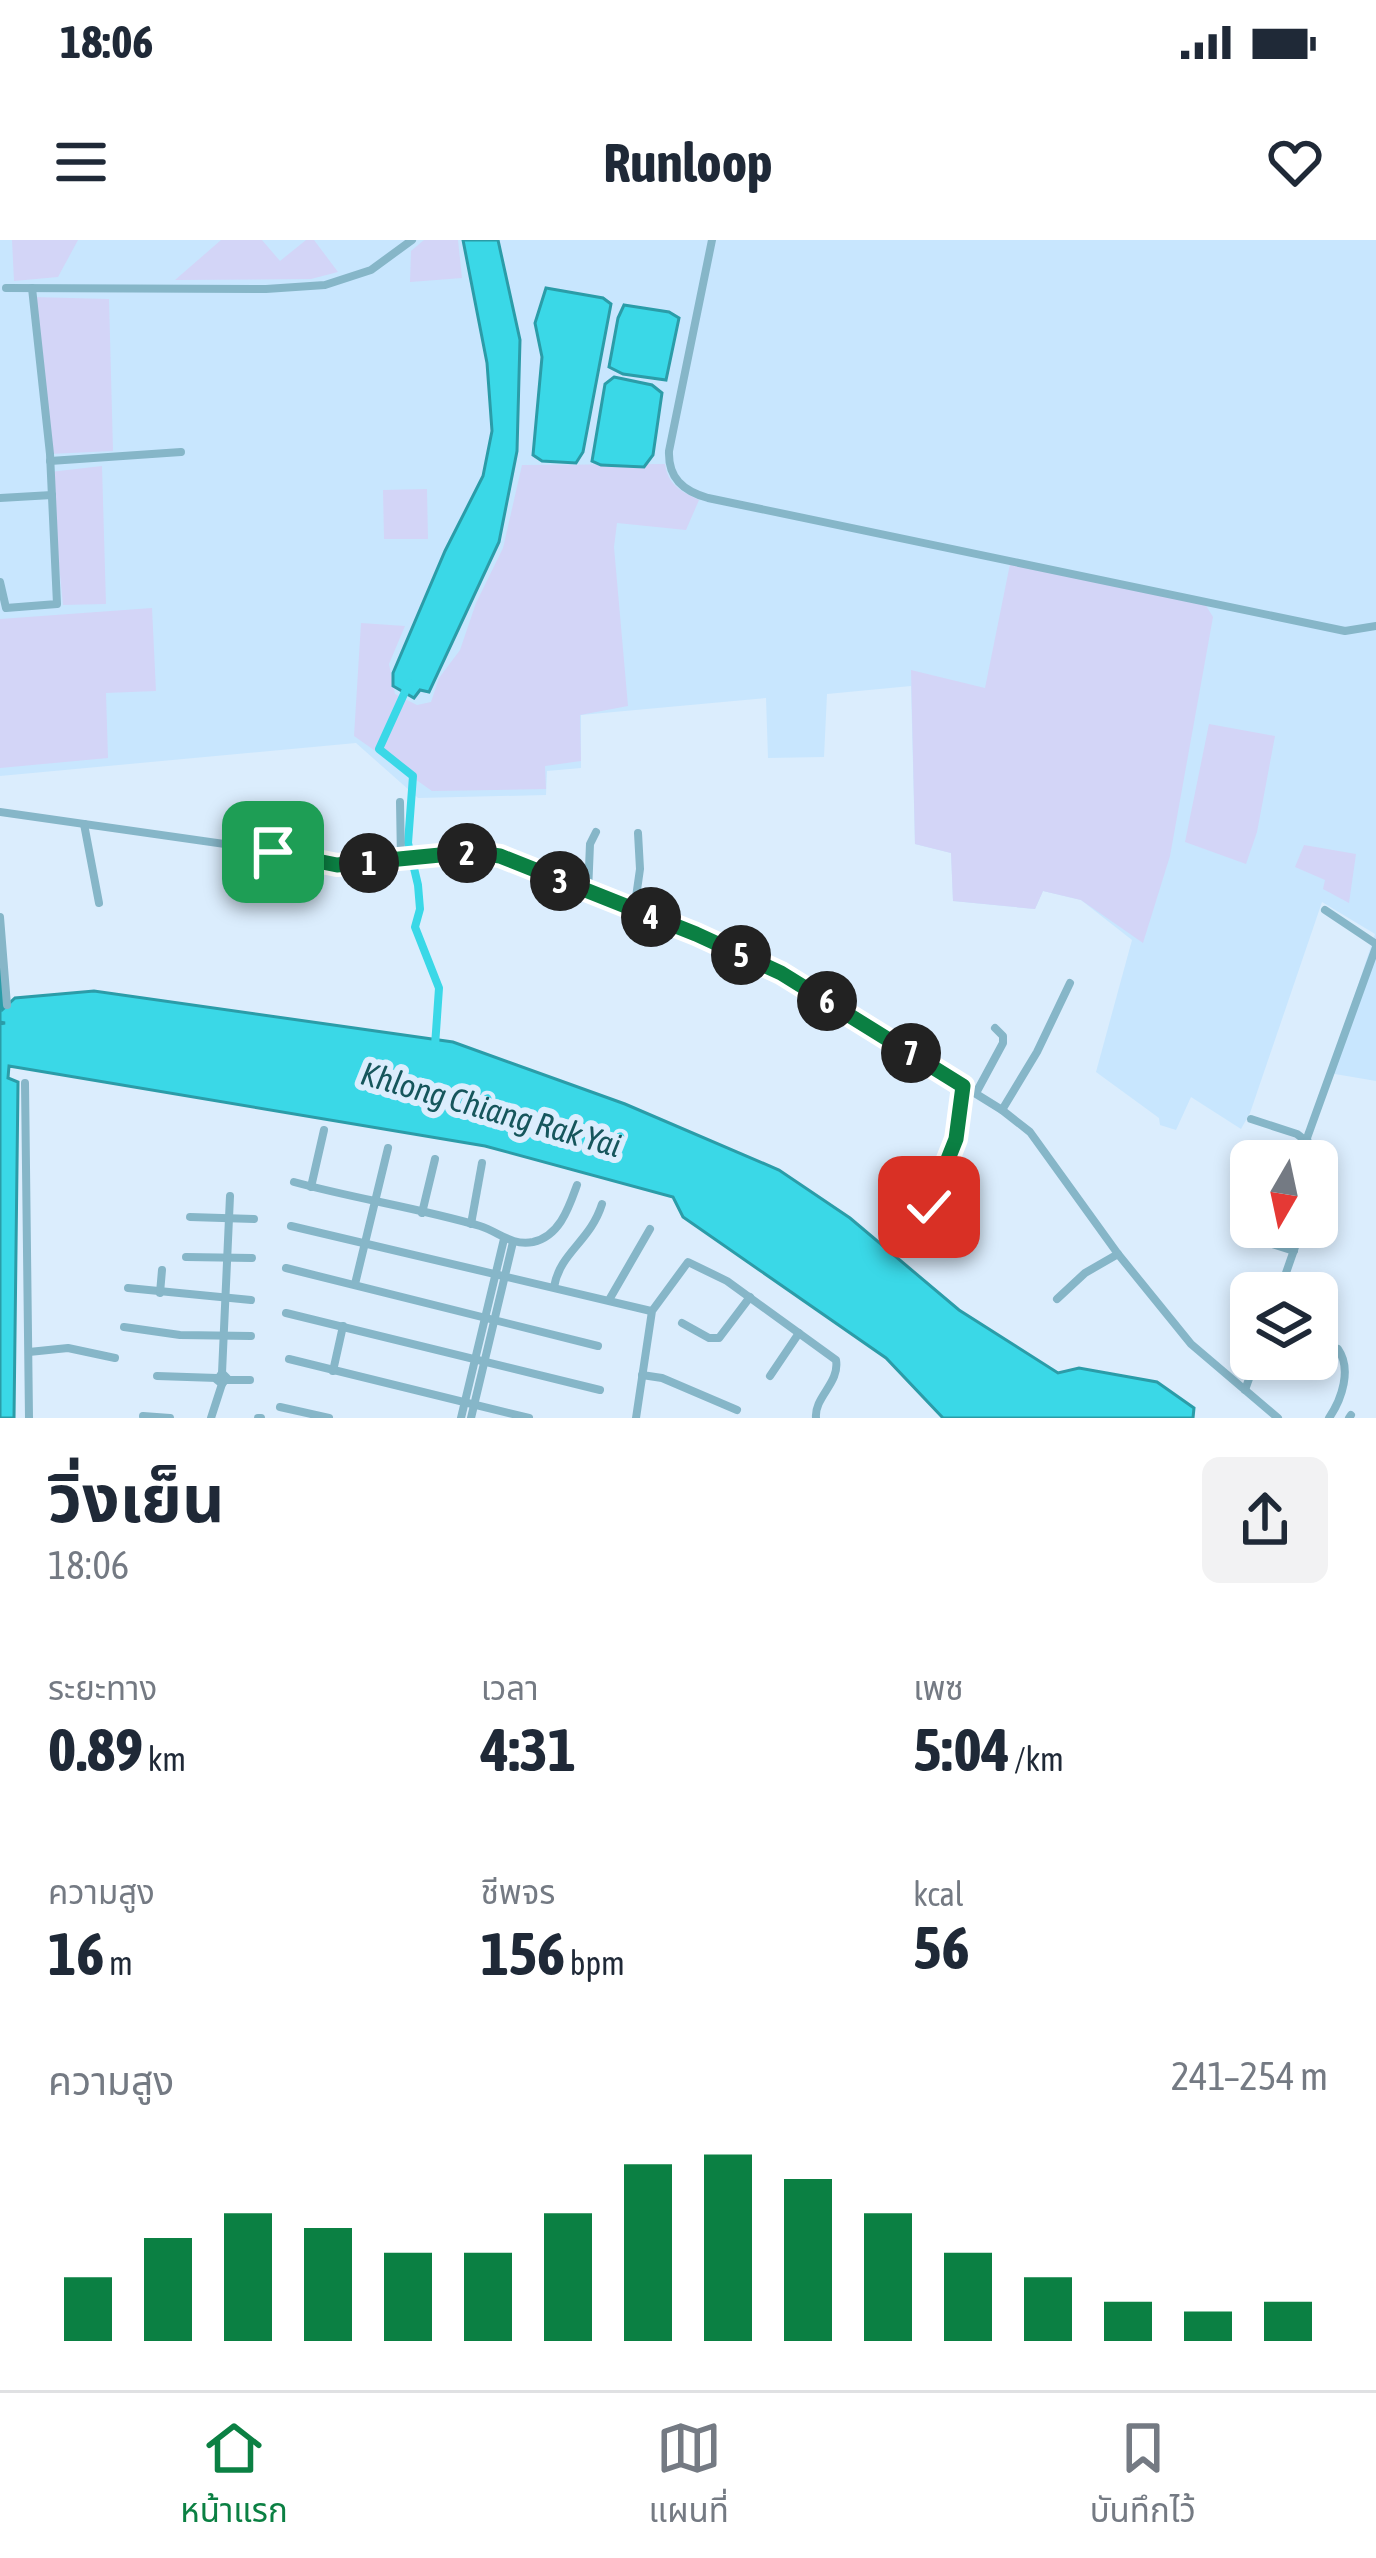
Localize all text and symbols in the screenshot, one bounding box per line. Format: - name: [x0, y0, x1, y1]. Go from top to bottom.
- text: 18:06: [60, 16, 154, 68]
- icon: menu: [48, 129, 114, 195]
- icon: heart: [1262, 129, 1328, 195]
- text: Runloop: [603, 132, 773, 193]
- pin: [222, 801, 324, 903]
- icon: arrive: [240, 819, 306, 885]
- pin: 2: [437, 823, 497, 883]
- pin: 1: [339, 833, 399, 893]
- text: 2: [459, 834, 475, 872]
- text: 1: [361, 844, 377, 882]
- pin: 3: [530, 851, 590, 911]
- text: 3: [552, 862, 568, 900]
- pin: 4: [621, 887, 681, 947]
- text: 4: [643, 898, 659, 936]
- pin: 5: [711, 925, 771, 985]
- text: 5: [733, 936, 749, 974]
- pin: 6: [797, 971, 857, 1031]
- text: 6: [819, 982, 835, 1020]
- pin: 7: [881, 1023, 941, 1083]
- text: 7: [903, 1034, 919, 1072]
- water label: Khlong Chiang Rak Yai: [357, 1054, 625, 1164]
- north arrow: [1230, 1140, 1338, 1248]
- map controls: [1230, 1140, 1338, 1380]
- pin: [878, 1156, 980, 1258]
- icon: check: [896, 1174, 962, 1240]
- button: layers: [1230, 1272, 1338, 1380]
- button: share: [1202, 1457, 1328, 1583]
- text: วิ่งเย็น: [48, 1460, 225, 1536]
- text: 18:06: [48, 1543, 129, 1587]
- text: ระยะทาง: [48, 1669, 157, 1707]
- text: เวลา: [481, 1669, 539, 1707]
- text: เพซ: [913, 1669, 964, 1707]
- text: 0.89: [48, 1715, 143, 1784]
- text: 4:31: [481, 1715, 576, 1784]
- text: 5:04: [913, 1715, 1010, 1784]
- text: km: [143, 1740, 186, 1778]
- text: /km: [1010, 1740, 1064, 1778]
- text: ความสูง: [48, 1873, 155, 1911]
- text: ชีพจร: [481, 1873, 555, 1911]
- text: kcal: [913, 1875, 964, 1913]
- text: 56: [913, 1913, 970, 1982]
- text: 16: [48, 1919, 104, 1988]
- text: 156: [481, 1919, 565, 1988]
- text: m: [104, 1944, 133, 1982]
- text: bpm: [565, 1944, 625, 1982]
- text: 241–254 m: [1171, 2054, 1328, 2098]
- text: ความสูง: [48, 2059, 174, 2103]
- tab: หน้าแรก: [180, 2415, 288, 2537]
- tab: แผนที่: [648, 2415, 729, 2537]
- tab: บันทึกไว้: [1090, 2415, 1196, 2537]

